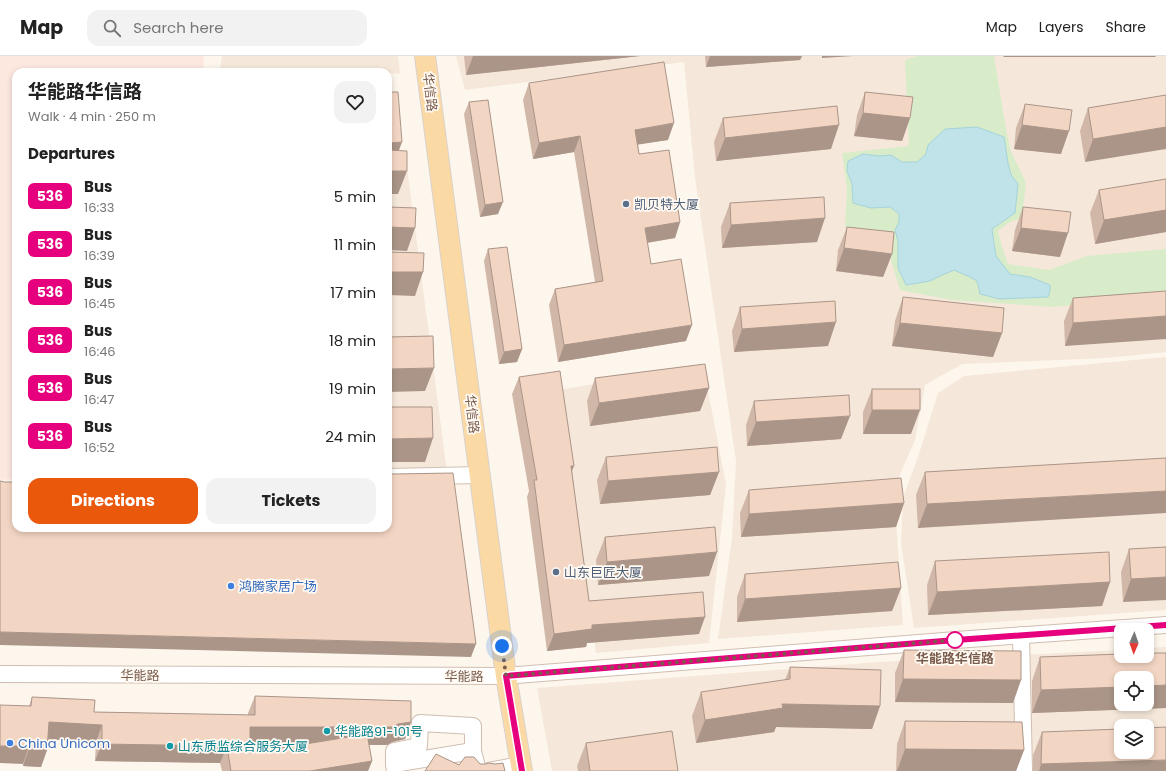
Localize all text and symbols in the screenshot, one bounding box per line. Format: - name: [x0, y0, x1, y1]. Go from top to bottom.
- search box: [87, 10, 367, 46]
- text: Map: [20, 14, 63, 41]
- icon: search: [101, 17, 123, 39]
- text: Search here: [133, 17, 224, 38]
- text: Map: [986, 17, 1017, 37]
- text: Layers: [1039, 17, 1083, 37]
- text: Share: [1105, 17, 1146, 37]
- street label: 华信路: [418, 71, 442, 113]
- text: 华能路华信路: [28, 78, 142, 105]
- button: heart: [334, 81, 376, 123]
- text: Walk · 4 min · 250 m: [28, 107, 156, 126]
- text: Departures: [28, 143, 115, 164]
- text: Bus: [84, 176, 112, 197]
- text: 536: [37, 186, 63, 206]
- text: 5 min: [334, 186, 376, 207]
- place label: 凯贝特大厦: [634, 195, 699, 214]
- text: 16:33: [84, 198, 115, 217]
- marker: 凯贝特大厦: [621, 199, 631, 209]
- text: Bus: [84, 224, 112, 245]
- text: 536: [37, 234, 63, 254]
- text: 11 min: [334, 234, 376, 255]
- text: 16:39: [84, 246, 115, 265]
- text: Bus: [84, 272, 112, 293]
- text: 536: [37, 282, 63, 302]
- text: 17 min: [330, 282, 376, 303]
- text: 16:45: [84, 294, 116, 313]
- text: Bus: [84, 320, 112, 341]
- text: 536: [37, 330, 63, 350]
- text: 18 min: [329, 330, 376, 351]
- text: 16:46: [84, 342, 116, 361]
- text: Bus: [84, 368, 112, 389]
- text: 536: [37, 378, 63, 398]
- text: 19 min: [329, 378, 376, 399]
- text: 16:47: [84, 390, 114, 409]
- street label: 华信路: [460, 393, 484, 435]
- text: Bus: [84, 416, 112, 437]
- text: 536: [37, 426, 63, 446]
- text: 24 min: [325, 426, 376, 447]
- text: 16:52: [84, 438, 115, 457]
- button: Directions: [28, 478, 198, 524]
- button: Tickets: [206, 478, 376, 524]
- place label: 山东巨匠大厦: [564, 563, 642, 582]
- marker: 山东巨匠大厦: [551, 567, 561, 577]
- place label: 鸿腾家居广场: [239, 577, 317, 596]
- marker: 鸿腾家居广场: [226, 581, 236, 591]
- north arrow: [1114, 623, 1154, 663]
- map controls: [1114, 623, 1154, 759]
- marker: 华能路华信路: [946, 631, 964, 649]
- your location: [492, 636, 512, 656]
- place label: 华能路华信路: [916, 649, 994, 668]
- street label: 华能路: [120, 666, 160, 685]
- street label: 华能路: [444, 667, 484, 686]
- button: locate: [1114, 671, 1154, 711]
- button: layers: [1114, 719, 1154, 759]
- place label: 华能路91-101号: [335, 722, 423, 741]
- marker: 华能路91-101号: [322, 726, 332, 736]
- place label: China Unicom: [18, 734, 110, 753]
- place label: 山东质监综合服务大厦: [178, 737, 308, 756]
- marker: China Unicom: [5, 738, 15, 748]
- marker: 山东质监综合服务大厦: [165, 741, 175, 751]

